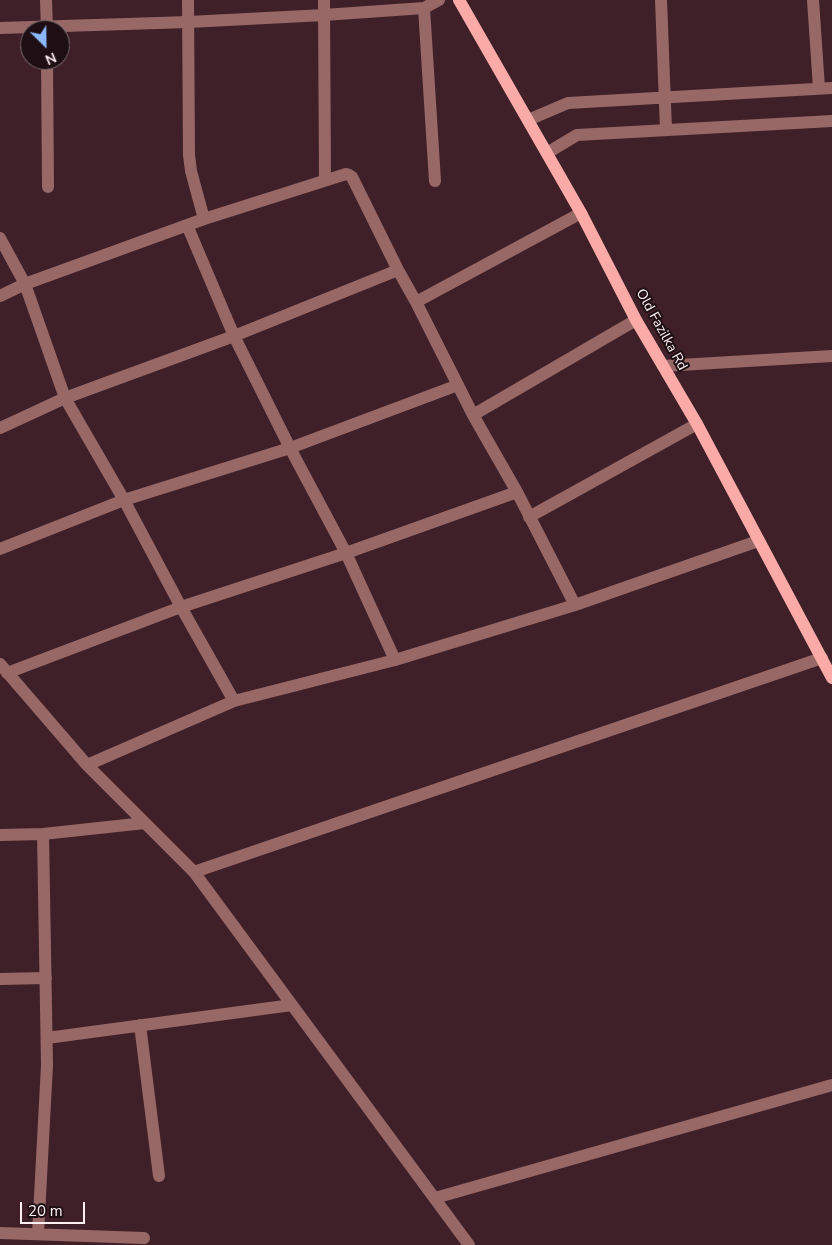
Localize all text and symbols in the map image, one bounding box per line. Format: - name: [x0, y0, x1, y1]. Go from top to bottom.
- north arrow: [20, 20, 70, 70]
- text: N: [42, 48, 59, 69]
- street label: Old Fazilka Rd: [632, 286, 690, 374]
- scale bar: [22, 1192, 88, 1224]
- text: 20 m: [28, 1201, 63, 1221]

